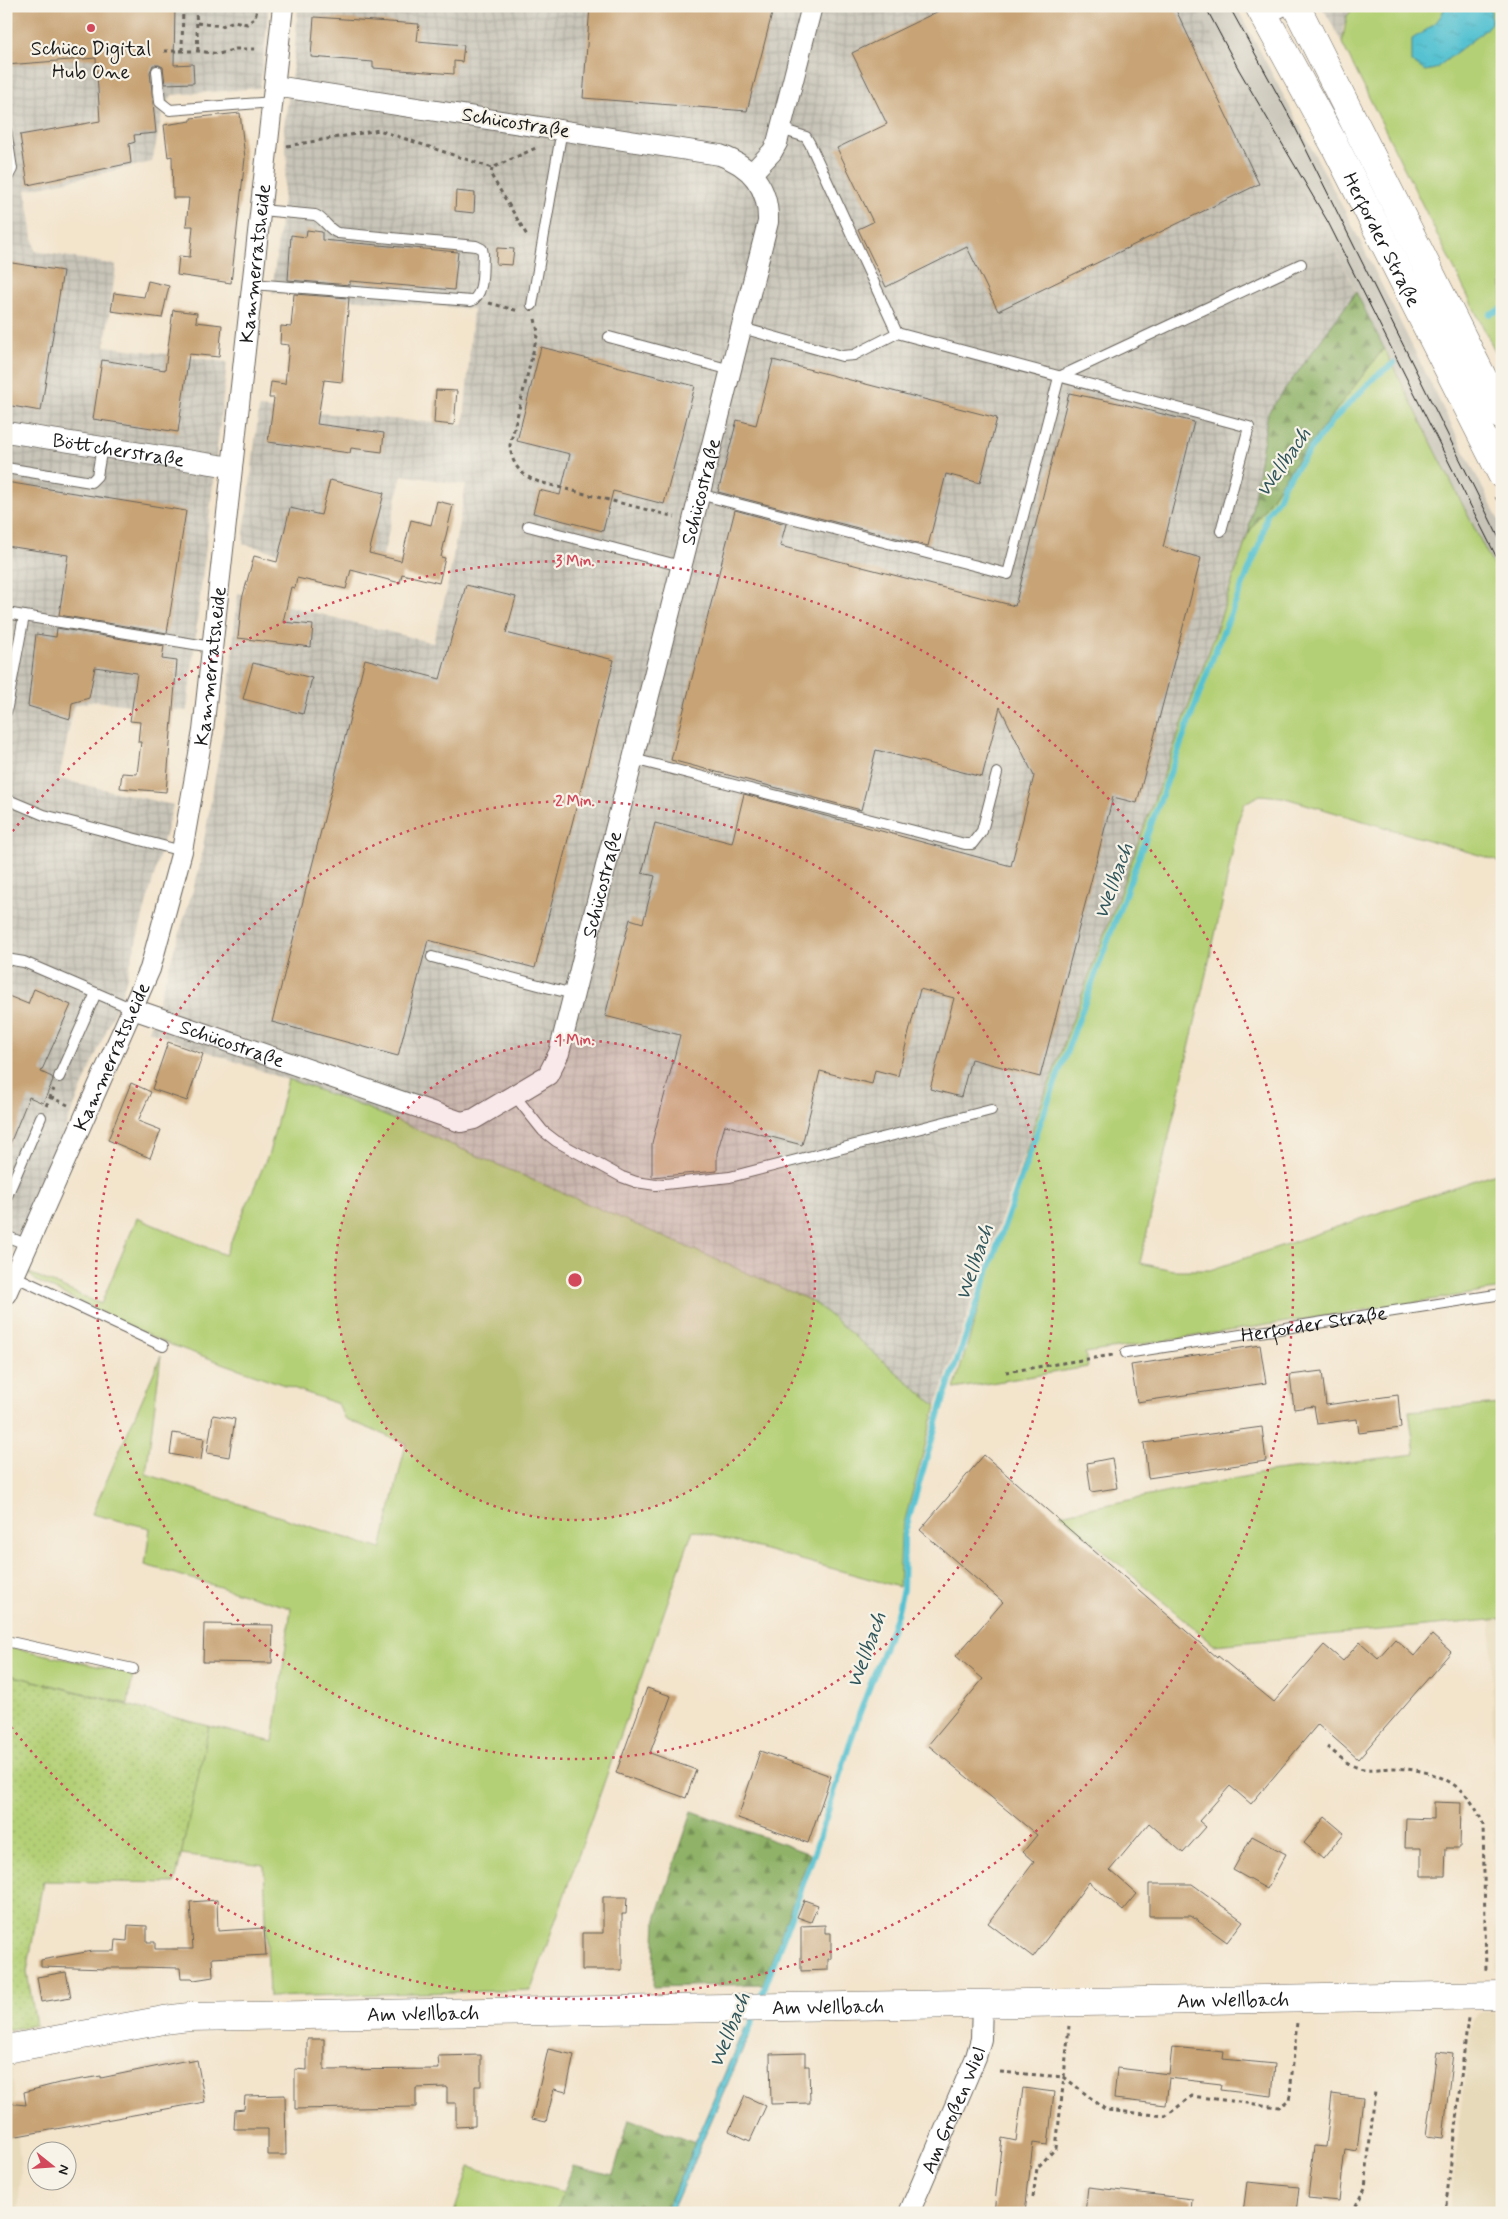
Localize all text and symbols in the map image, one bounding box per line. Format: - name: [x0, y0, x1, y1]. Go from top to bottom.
- marker: Schüco Digital Hub One: [85, 22, 97, 34]
- place label: Schüco Digital Hub One: [31, 36, 151, 86]
- street label: Schücostraße: [460, 102, 572, 145]
- street label: Herforder Straße: [1336, 168, 1427, 312]
- street label: Kammerratsheide: [234, 182, 278, 345]
- water label: Wellbach: [1250, 422, 1318, 503]
- street label: Böttcherstraße: [51, 427, 186, 475]
- street label: Schücostraße: [675, 435, 728, 548]
- text: 3 Min.: [556, 552, 594, 572]
- street label: Kammerratsheide: [189, 585, 234, 748]
- text: 2 Min.: [555, 792, 595, 812]
- street label: Schücostraße: [576, 828, 629, 941]
- water label: Wellbach: [1087, 839, 1141, 923]
- street label: Kammerratsheide: [68, 978, 158, 1136]
- street label: Schücostraße: [176, 1014, 288, 1075]
- text: 1 Min.: [556, 1031, 594, 1051]
- water label: Wellbach: [949, 1220, 1001, 1304]
- centre of rings: [566, 1271, 584, 1289]
- street label: Herforder Straße: [1239, 1300, 1389, 1350]
- water label: Wellbach: [840, 1608, 894, 1692]
- street label: Am Wellbach: [1177, 1987, 1290, 2015]
- water label: Wellbach: [702, 1988, 758, 2072]
- street label: Am Wellbach: [772, 1993, 885, 2022]
- street label: Am Wellbach: [367, 2000, 480, 2029]
- street label: Am Großen Wiel: [916, 2044, 993, 2178]
- north arrow: [28, 2142, 78, 2192]
- text: N: [54, 2162, 73, 2177]

